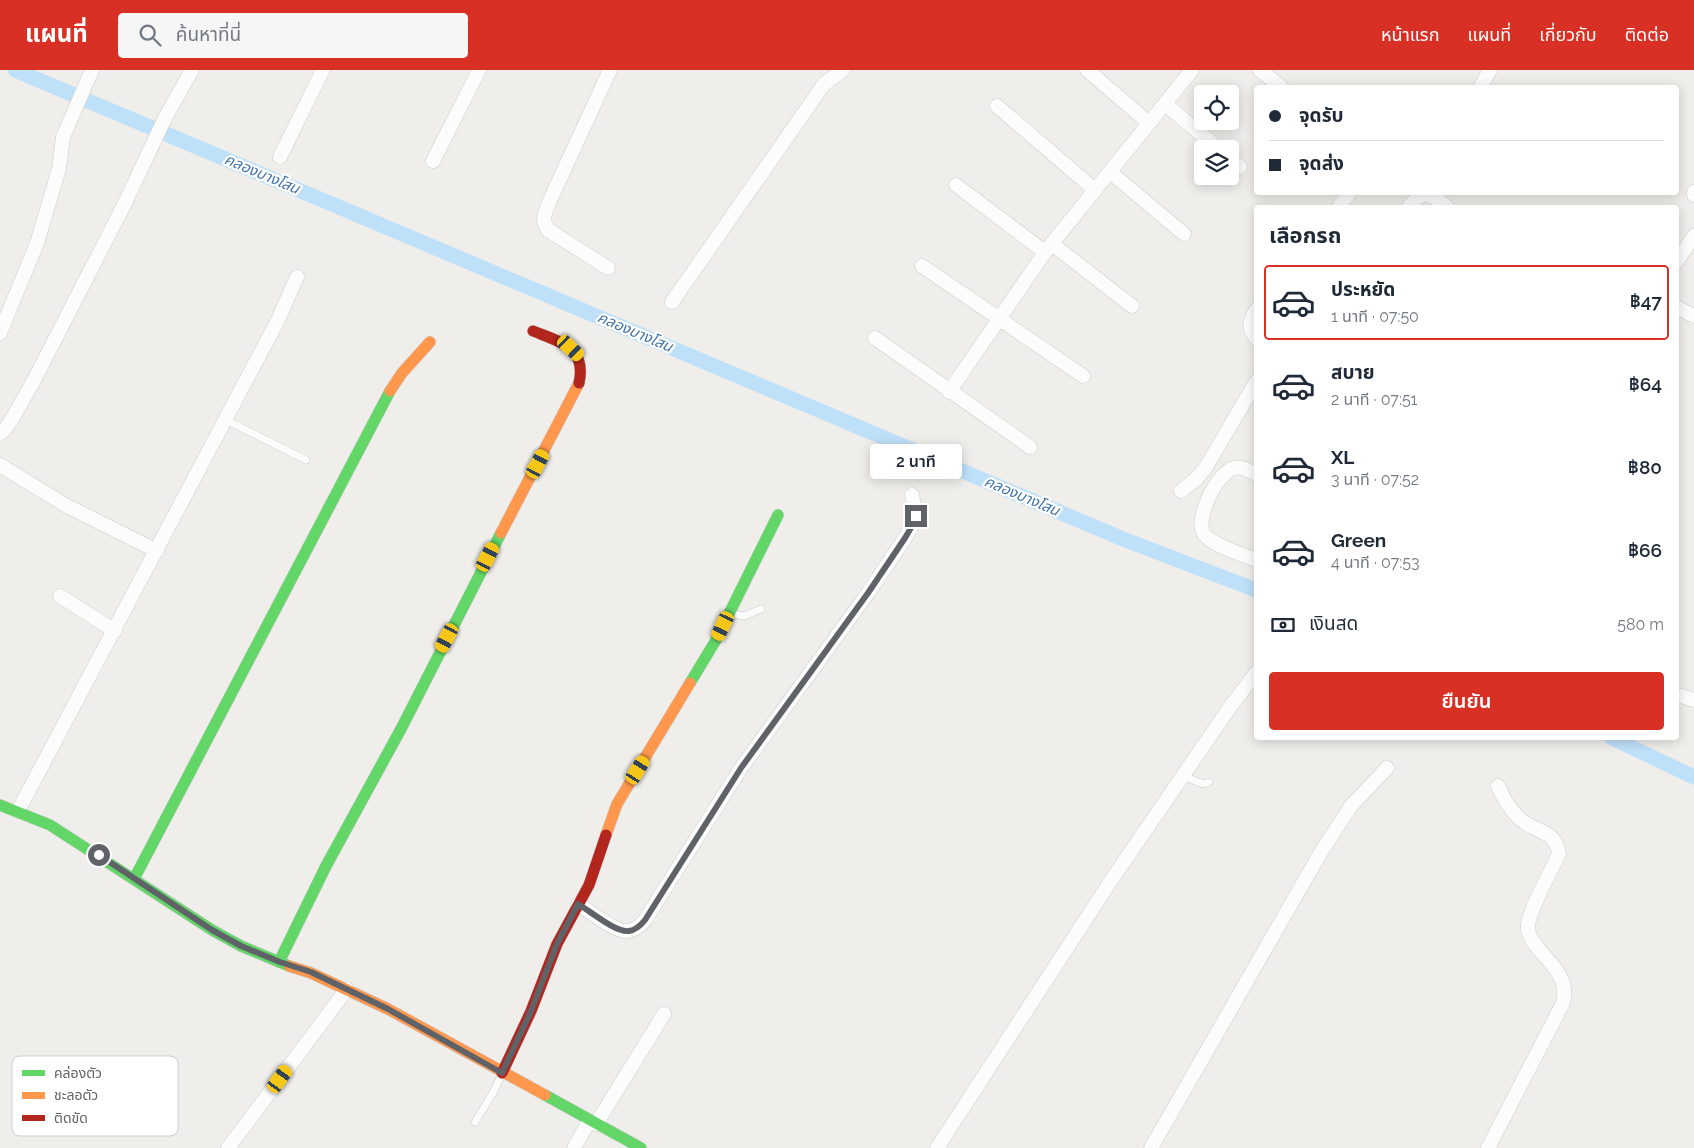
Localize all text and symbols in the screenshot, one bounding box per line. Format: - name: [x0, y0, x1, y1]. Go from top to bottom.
- search box: [118, 13, 468, 58]
- text: แผนที่: [25, 19, 88, 48]
- icon: search: [136, 21, 164, 49]
- text: ค้นหาที่นี่: [176, 23, 241, 45]
- text: หน้าแรก: [1381, 24, 1439, 45]
- text: แผนที่: [1467, 24, 1511, 45]
- text: เกี่ยวกับ: [1539, 24, 1597, 45]
- text: ติดต่อ: [1625, 24, 1669, 45]
- map controls: [1194, 85, 1239, 185]
- button: locate: [1194, 85, 1239, 130]
- text: จุดรับ: [1299, 104, 1344, 126]
- button: layers: [1194, 140, 1239, 185]
- water label: คลองบางโสน: [222, 150, 303, 198]
- text: จุดส่ง: [1299, 152, 1344, 174]
- text: เลือกรถ: [1269, 222, 1342, 248]
- text: ประหยัด: [1331, 278, 1395, 300]
- icon: car: [1271, 280, 1316, 325]
- text: ฿47: [1630, 290, 1662, 312]
- text: 1 นาที · 07:50: [1331, 307, 1419, 326]
- water label: คลองบางโสน: [595, 308, 676, 356]
- car: [554, 332, 587, 364]
- text: สบาย: [1331, 361, 1375, 383]
- icon: car: [1271, 363, 1316, 408]
- text: ฿64: [1629, 373, 1662, 395]
- text: 2 นาที · 07:51: [1331, 390, 1417, 409]
- callout: 2 นาที: [870, 444, 962, 478]
- icon: car: [1271, 446, 1316, 491]
- text: XL: [1331, 446, 1354, 468]
- car: [524, 447, 551, 481]
- text: 2 นาที: [896, 452, 936, 471]
- text: ฿80: [1628, 456, 1662, 478]
- text: 3 นาที · 07:52: [1331, 470, 1419, 489]
- water label: คลองบางโสน: [982, 472, 1063, 520]
- route end: [905, 505, 927, 527]
- icon: car: [1271, 529, 1316, 574]
- text: Green: [1331, 529, 1386, 551]
- text: ฿66: [1628, 539, 1662, 561]
- car: [474, 540, 501, 574]
- text: 4 นาที · 07:53: [1331, 553, 1420, 572]
- car: [709, 609, 736, 643]
- icon: cash: [1269, 611, 1297, 639]
- text: เงินสด: [1309, 612, 1358, 634]
- text: 580 m: [1617, 615, 1664, 634]
- car: [433, 621, 460, 655]
- button: ยืนยัน: [1269, 672, 1664, 730]
- car: [623, 753, 652, 787]
- route start: [88, 844, 110, 866]
- legend: [12, 1056, 178, 1136]
- car: [265, 1062, 294, 1096]
- text: คล่องตัว: [54, 1065, 102, 1081]
- text: ชะลอตัว: [54, 1087, 98, 1103]
- text: ติดขัด: [54, 1110, 88, 1126]

